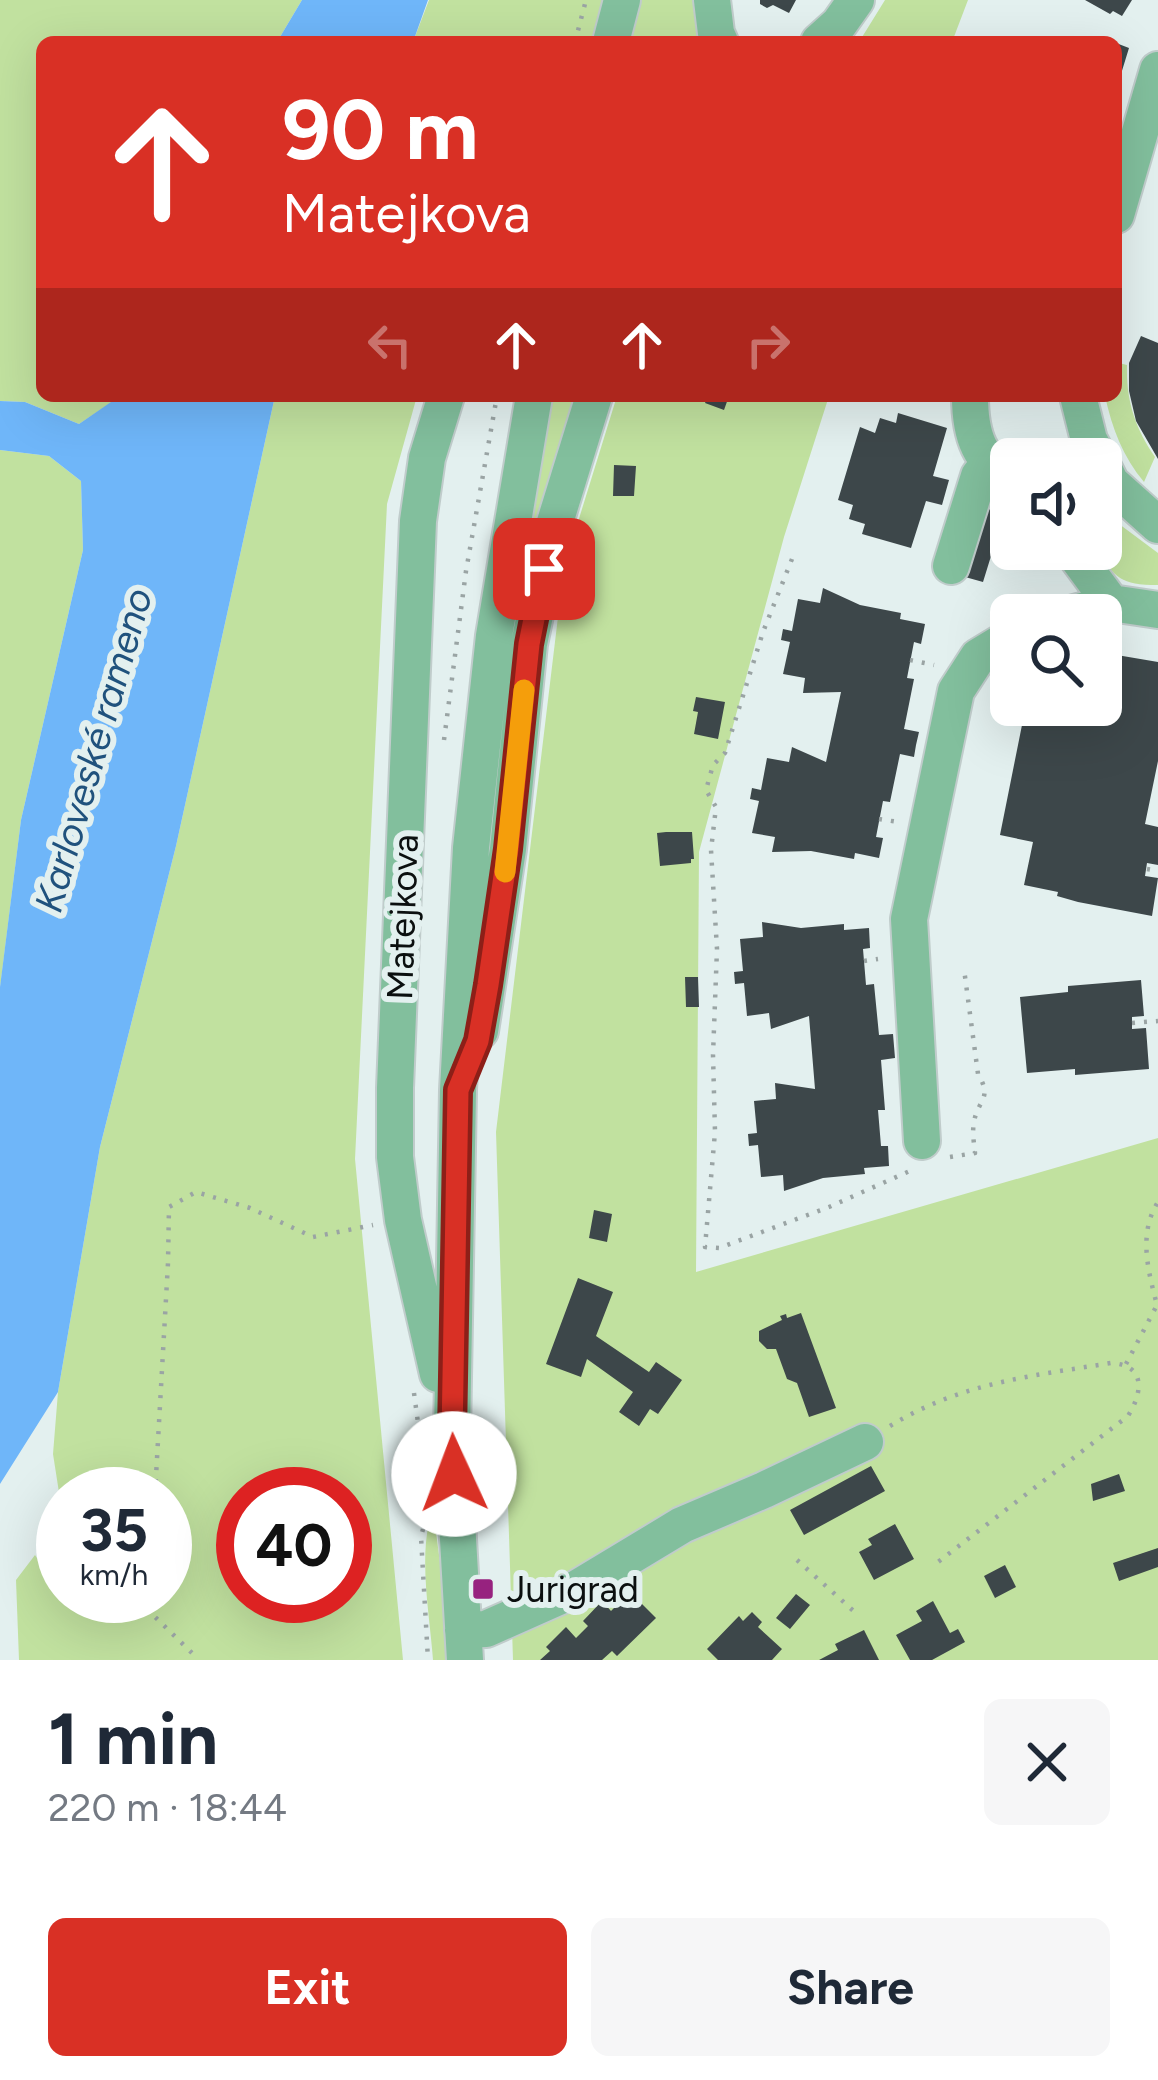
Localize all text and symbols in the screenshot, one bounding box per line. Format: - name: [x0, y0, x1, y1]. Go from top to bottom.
- text: 90 m: [282, 79, 478, 180]
- icon: ahead: [84, 84, 240, 240]
- text: Matejkova: [282, 181, 531, 246]
- icon: left: [357, 312, 423, 378]
- icon: ahead: [483, 312, 549, 378]
- icon: ahead: [609, 312, 675, 378]
- icon: right: [735, 312, 801, 378]
- map controls: [990, 438, 1122, 726]
- button: sound: [990, 438, 1122, 570]
- pin: [493, 518, 595, 620]
- icon: arrive: [511, 536, 577, 602]
- water label: Karloveské rameno: [25, 583, 162, 918]
- button: search: [990, 594, 1122, 726]
- street label: Matejkova: [378, 833, 427, 1001]
- position arrow: [391, 1411, 517, 1537]
- speed limit sign: 40: [216, 1467, 372, 1623]
- text: 35: [80, 1494, 148, 1566]
- text: km/h: [80, 1556, 148, 1593]
- place label: Jurigrad: [507, 1568, 639, 1611]
- marker: Jurigrad: [470, 1576, 496, 1602]
- text: 1 min: [48, 1696, 218, 1782]
- button: close: [984, 1699, 1110, 1825]
- text: 220 m · 18:44: [48, 1784, 287, 1831]
- button: Exit: [48, 1918, 567, 2056]
- button: Share: [591, 1918, 1110, 2056]

